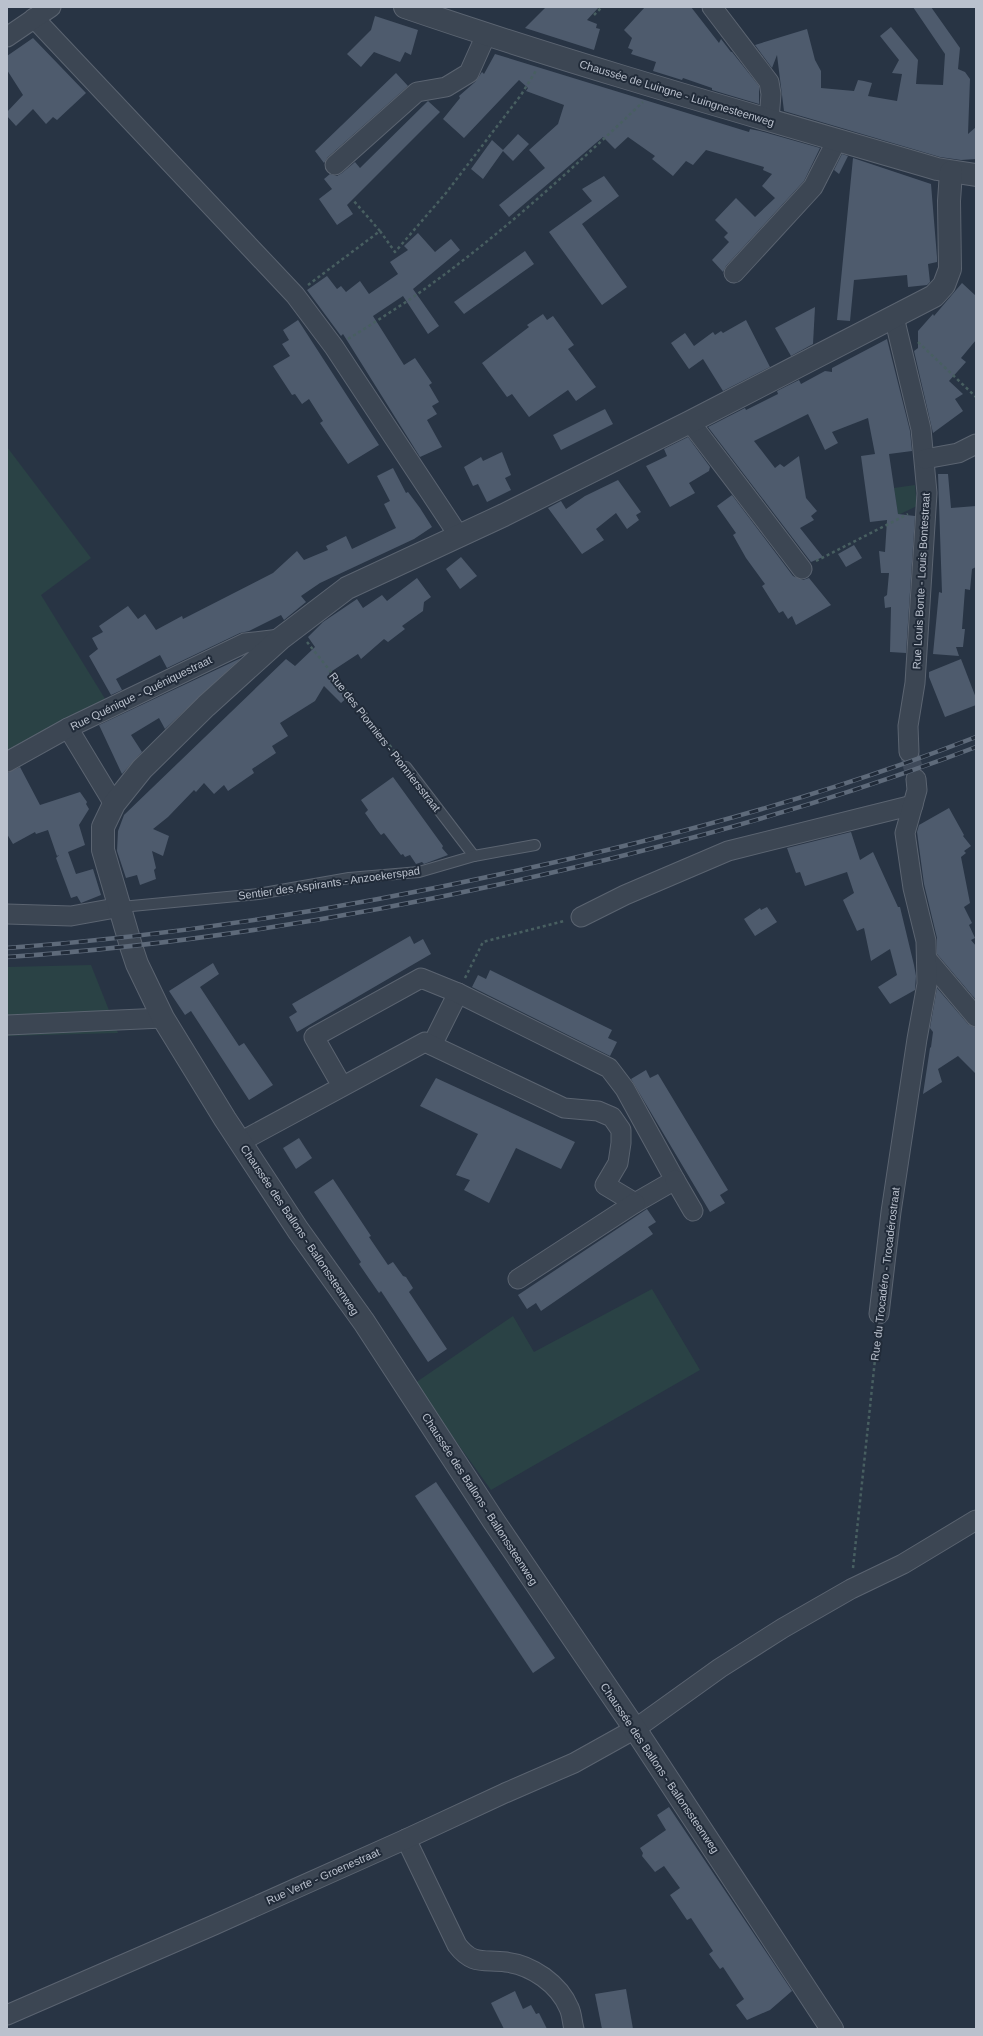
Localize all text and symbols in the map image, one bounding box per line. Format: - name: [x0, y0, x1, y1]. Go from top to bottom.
- street label: Chaussée de Luingne - Luingnesteenweg: [578, 58, 776, 128]
- street label: Rue Louis Bonte - Louis Bontestraat: [910, 492, 932, 670]
- street label: Rue Quénique - Quéniquestraat: [68, 653, 214, 733]
- street label: Rue des Pionniers - Pionniersstraat: [327, 670, 443, 814]
- street label: Sentier des Aspirants - Anzoekerspad: [237, 864, 421, 902]
- street label: Chaussée des Ballons - Ballonssteenweg: [238, 1143, 362, 1317]
- street label: Rue du Trocadéro - Trocadérostraat: [868, 1186, 902, 1362]
- street label: Chaussée des Ballons - Ballonssteenweg: [420, 1411, 540, 1587]
- street label: Chaussée des Ballons - Ballonssteenweg: [598, 1681, 722, 1855]
- street label: Rue Verte - Groenestraat: [264, 1846, 382, 1906]

